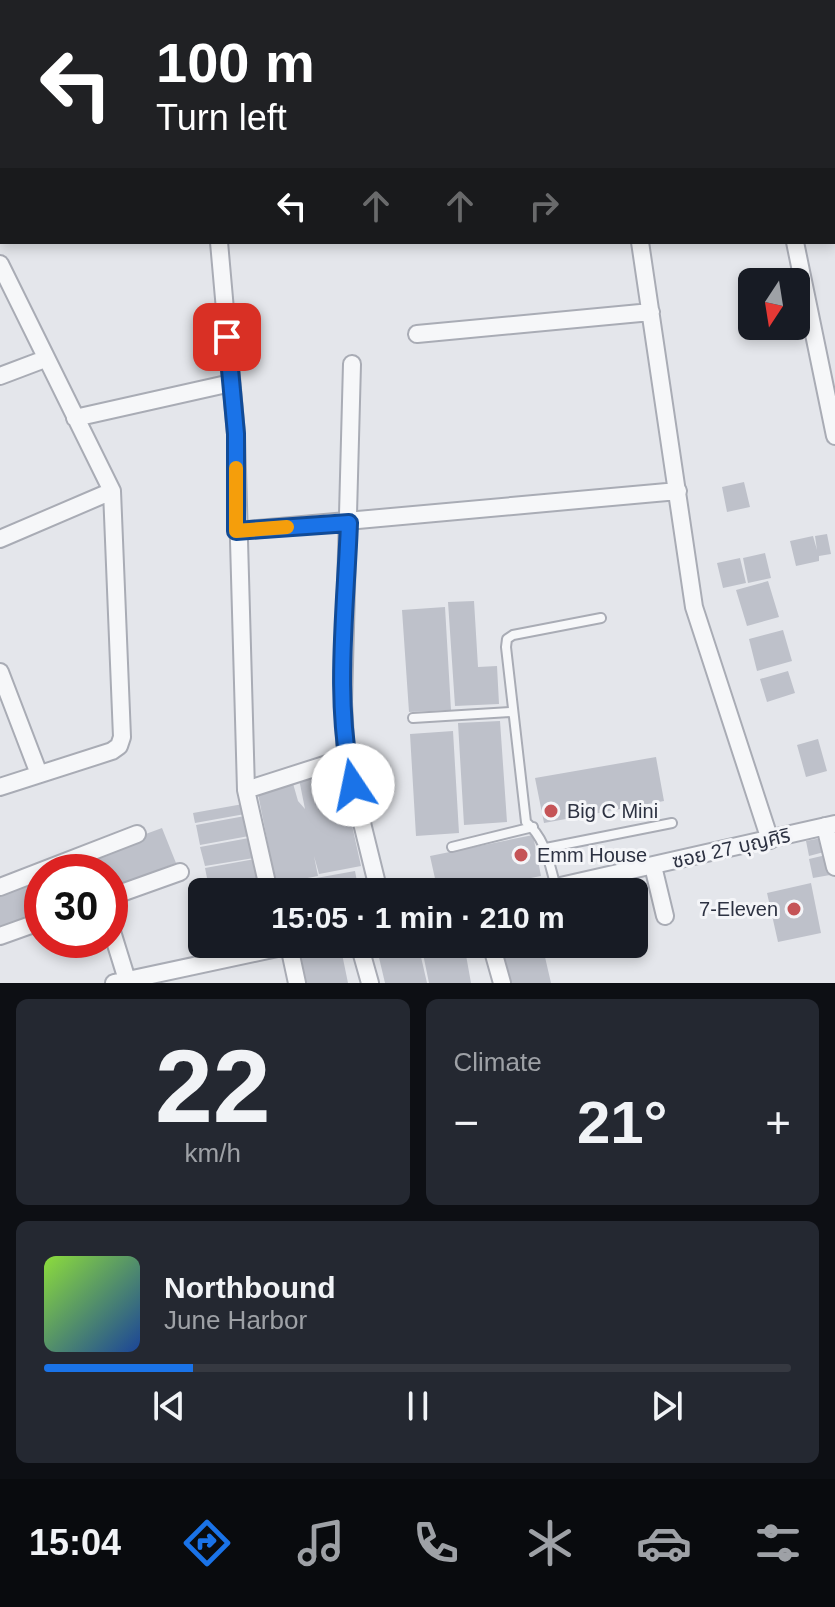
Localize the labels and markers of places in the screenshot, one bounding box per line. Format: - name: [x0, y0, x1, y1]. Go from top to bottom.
- pin: [193, 303, 261, 371]
- place label: Big C Mini: [567, 800, 658, 822]
- marker: Big C Mini: [542, 802, 560, 820]
- place label: Emm House: [537, 844, 647, 866]
- marker: Emm House: [512, 846, 530, 864]
- place label: 7-Eleven: [699, 898, 778, 920]
- marker: 7-Eleven: [785, 900, 803, 918]

